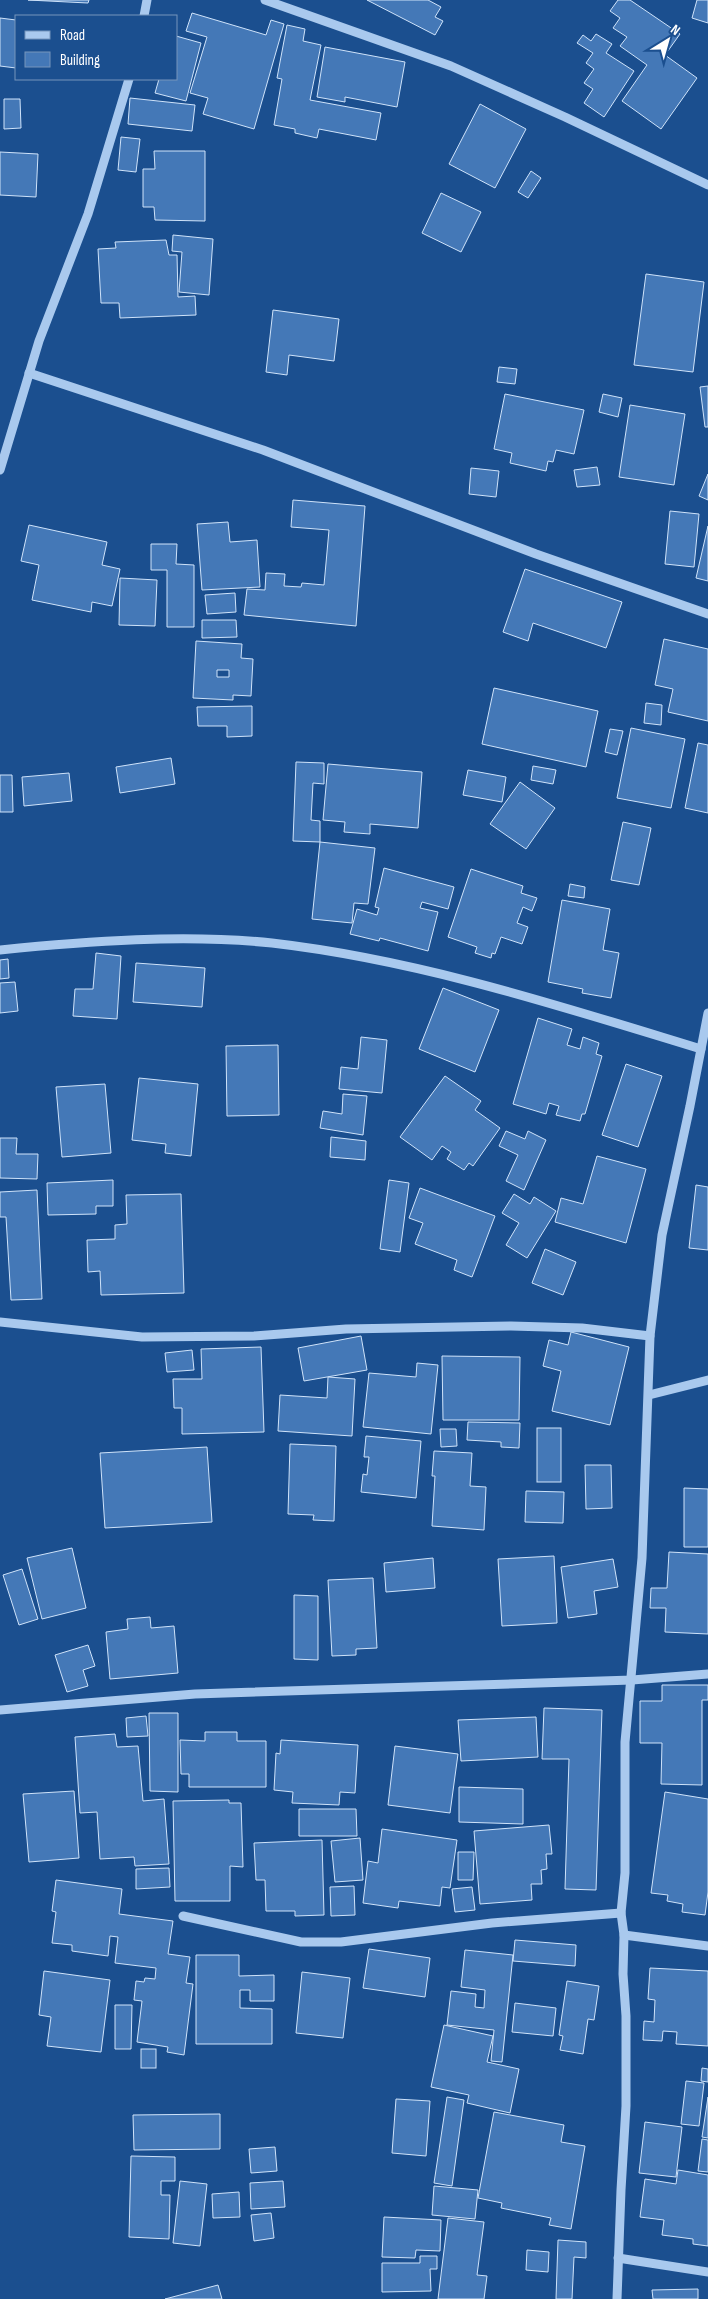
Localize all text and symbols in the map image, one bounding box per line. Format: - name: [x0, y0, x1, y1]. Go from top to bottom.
- legend: [15, 15, 178, 80]
- north arrow: [643, 15, 693, 65]
- text: N: [667, 21, 684, 39]
- text: Road: [60, 26, 85, 45]
- text: Building: [60, 51, 100, 70]

